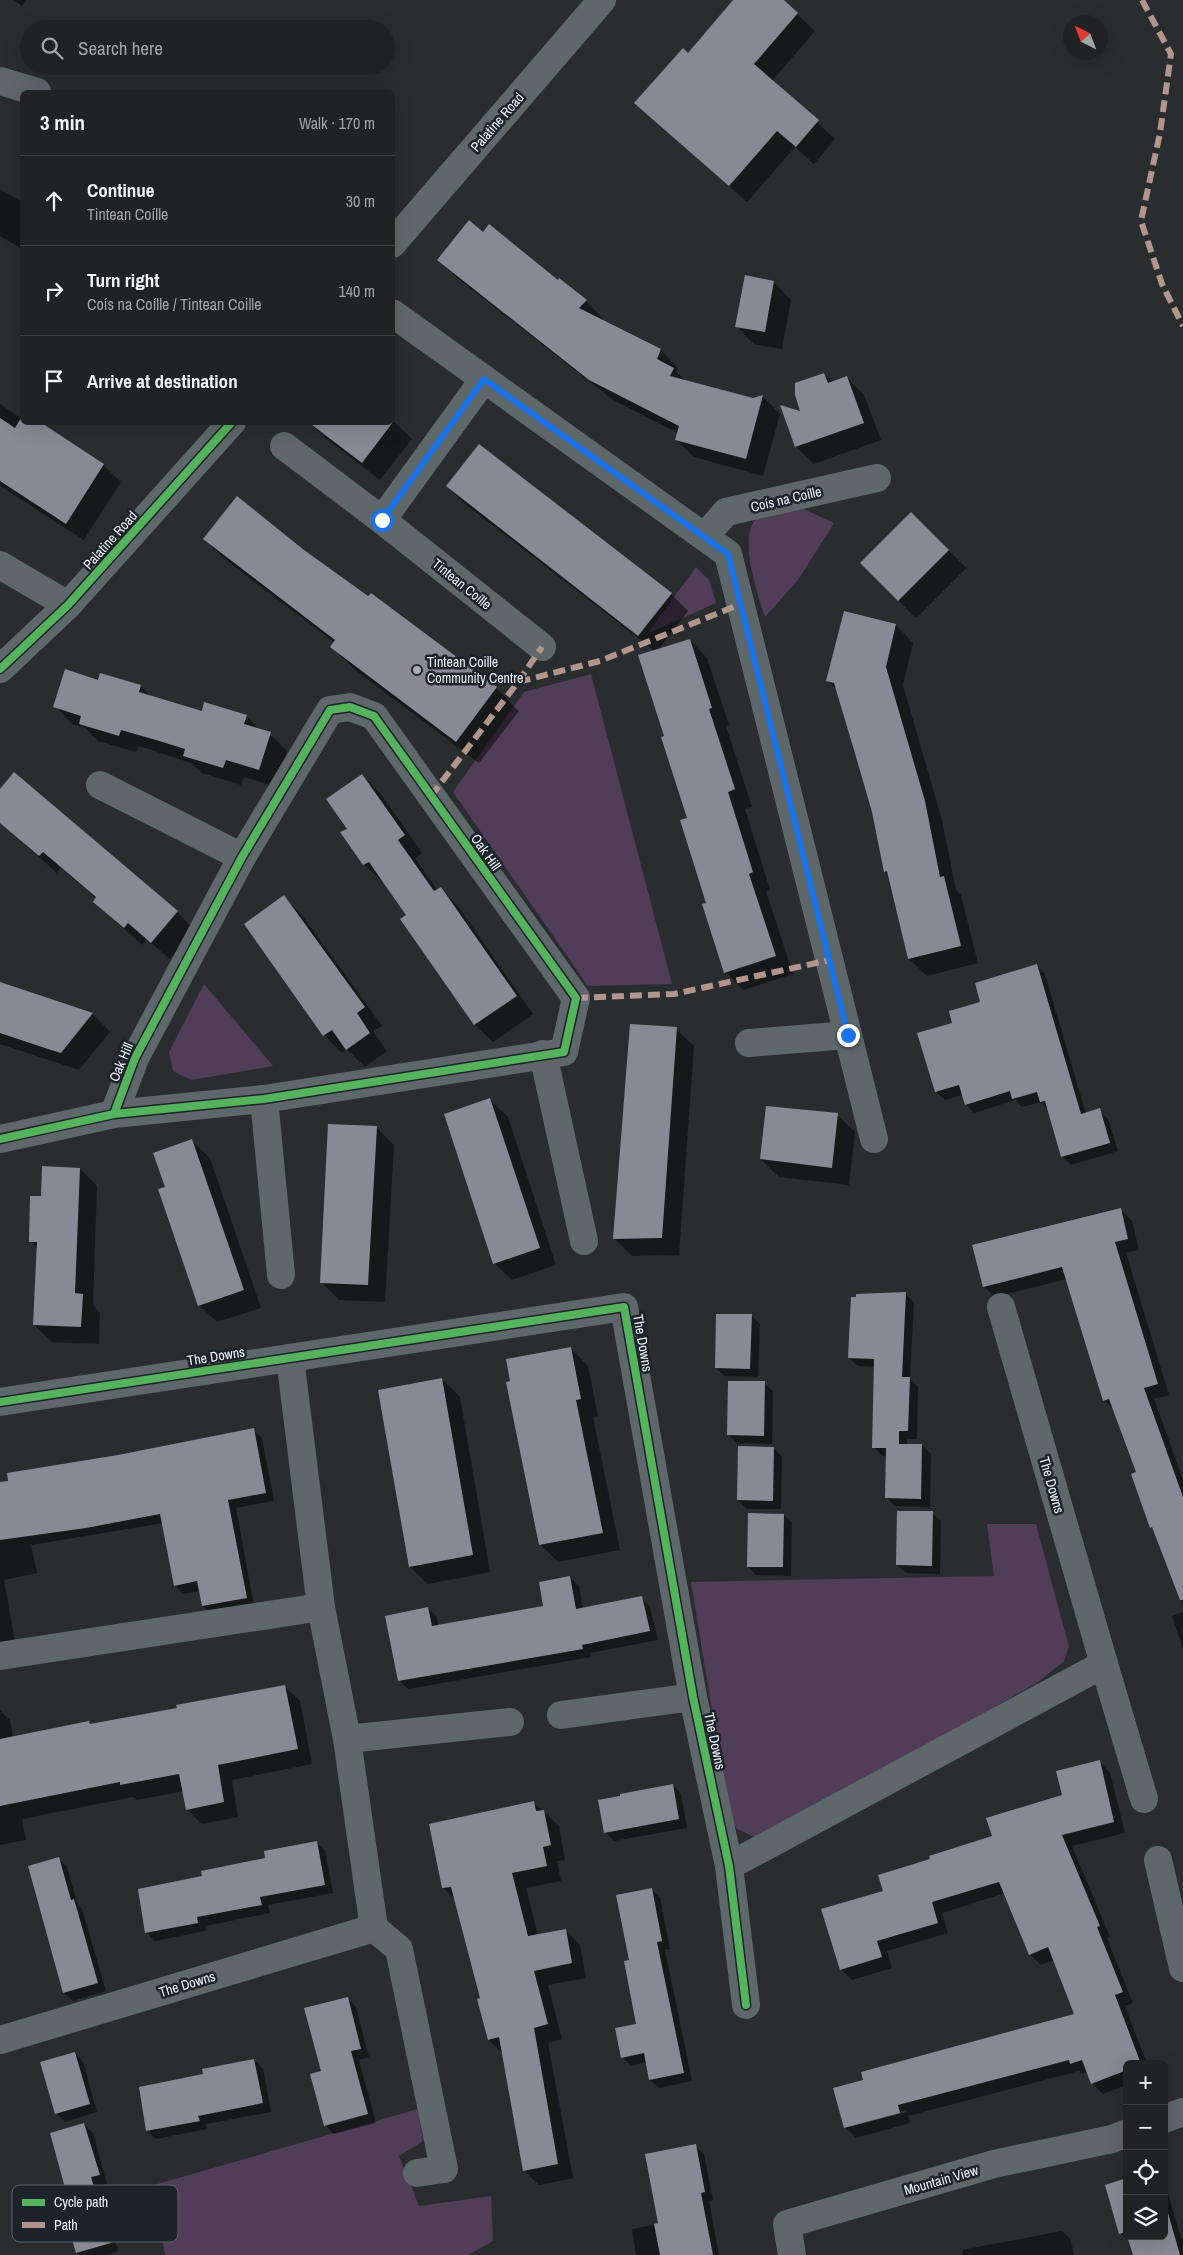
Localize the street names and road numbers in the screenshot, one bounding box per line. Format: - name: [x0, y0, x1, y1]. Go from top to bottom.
- street label: Palatine Road: [466, 89, 528, 155]
- street label: Coís na Coílle: [749, 482, 823, 516]
- street label: Palatine Road: [79, 507, 141, 573]
- street label: Tintean Coílle: [429, 555, 495, 613]
- street label: Oak Hill: [467, 830, 505, 874]
- street label: Oak Hill: [105, 1040, 137, 1084]
- street label: The Downs: [629, 1313, 657, 1373]
- street label: The Downs: [186, 1343, 246, 1369]
- street label: The Downs: [1035, 1455, 1069, 1516]
- street label: The Downs: [700, 1711, 730, 1772]
- street label: The Downs: [157, 1967, 218, 2001]
- street label: Mountain View: [902, 2161, 981, 2199]

